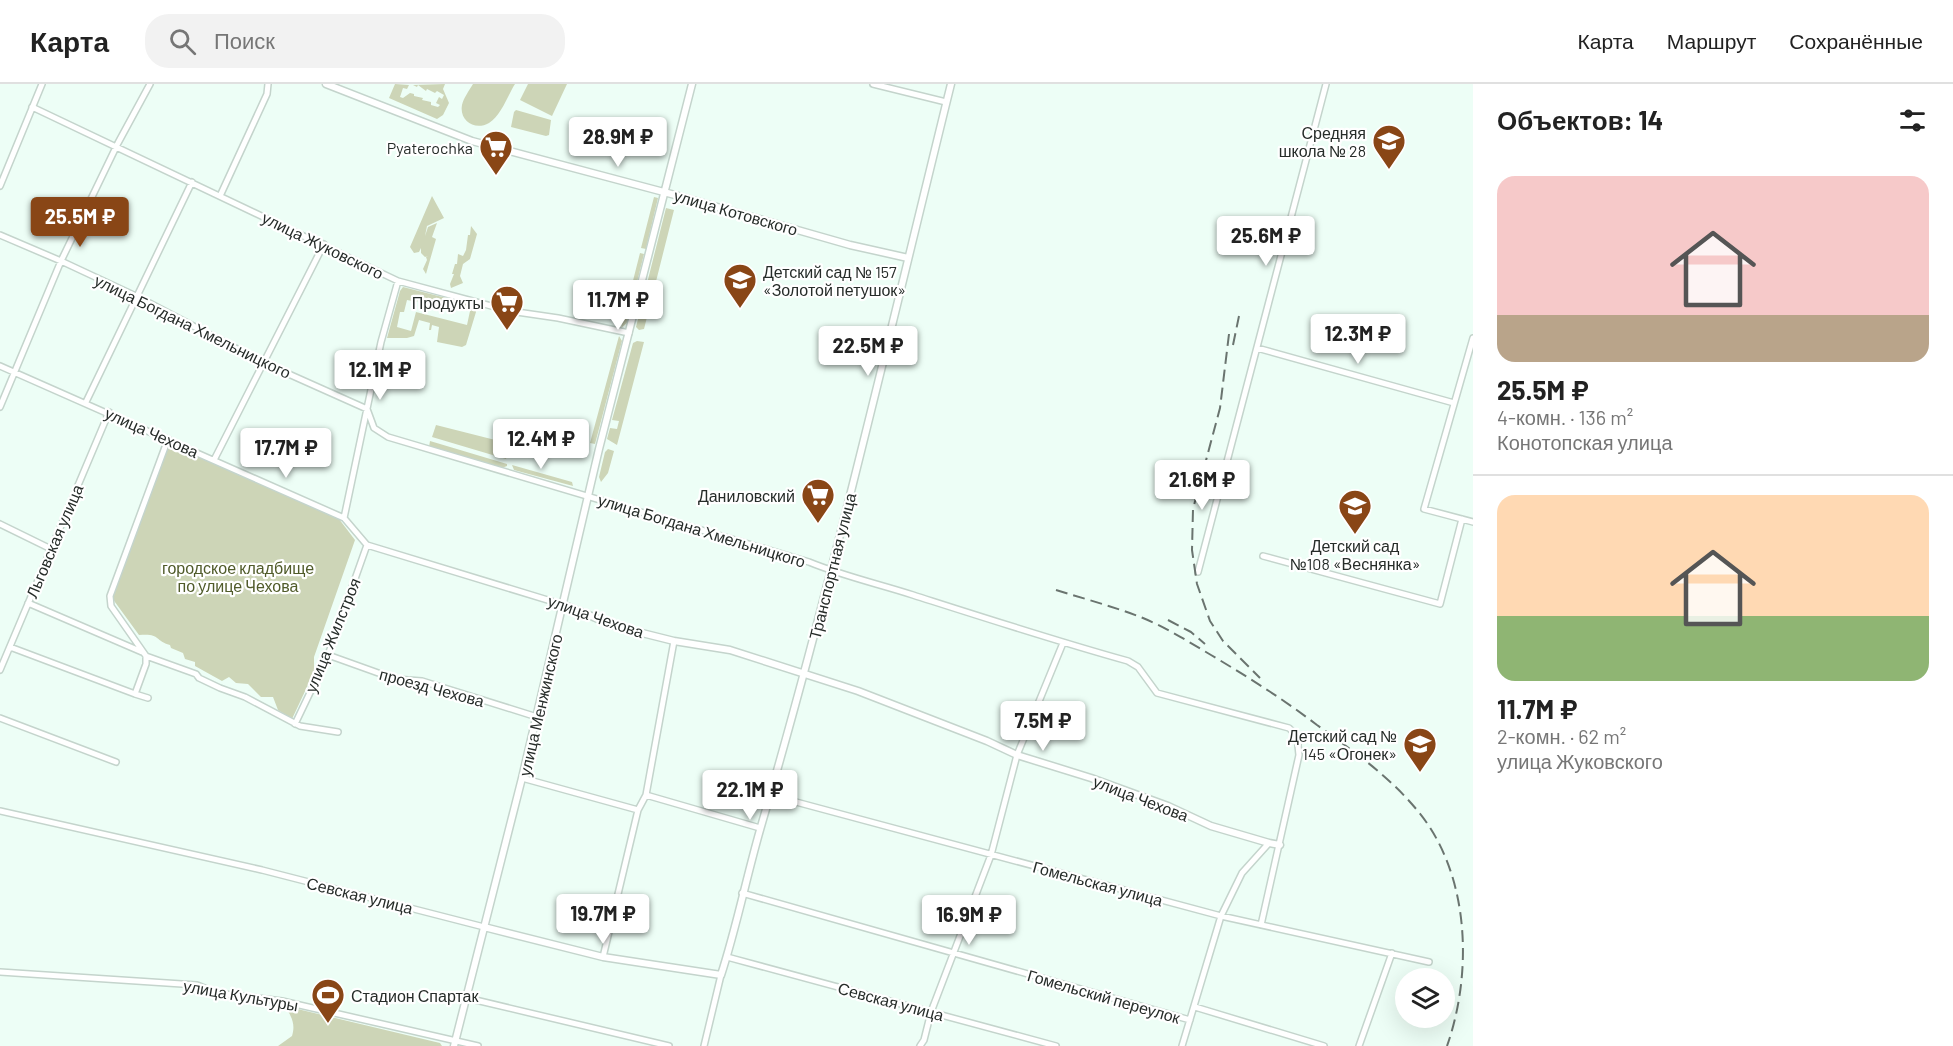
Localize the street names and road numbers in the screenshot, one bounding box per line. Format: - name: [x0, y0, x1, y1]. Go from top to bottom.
- street label: улица Котовского: [672, 185, 800, 239]
- street label: улица Жуковского: [259, 207, 387, 283]
- street label: улица Богдана Хмельницкого: [92, 270, 294, 382]
- street label: улица Чехова: [102, 403, 202, 461]
- street label: Льговская улица: [21, 481, 87, 601]
- street label: улица Богдана Хмельницкого: [596, 489, 808, 571]
- street label: Транспортная улица: [805, 491, 859, 641]
- street label: улица Жилстроя: [300, 575, 364, 695]
- street label: улица Чехова: [545, 591, 647, 641]
- street label: улица Менжинского: [514, 632, 566, 778]
- street label: проезд Чехова: [378, 664, 487, 710]
- street label: улица Чехова: [1091, 771, 1191, 825]
- street label: Гомельская улица: [1031, 857, 1165, 909]
- street label: Севская улица: [305, 873, 415, 917]
- street label: Гомельский переулок: [1026, 965, 1183, 1027]
- street label: улица Культуры: [182, 976, 300, 1014]
- street label: Севская улица: [836, 978, 946, 1024]

